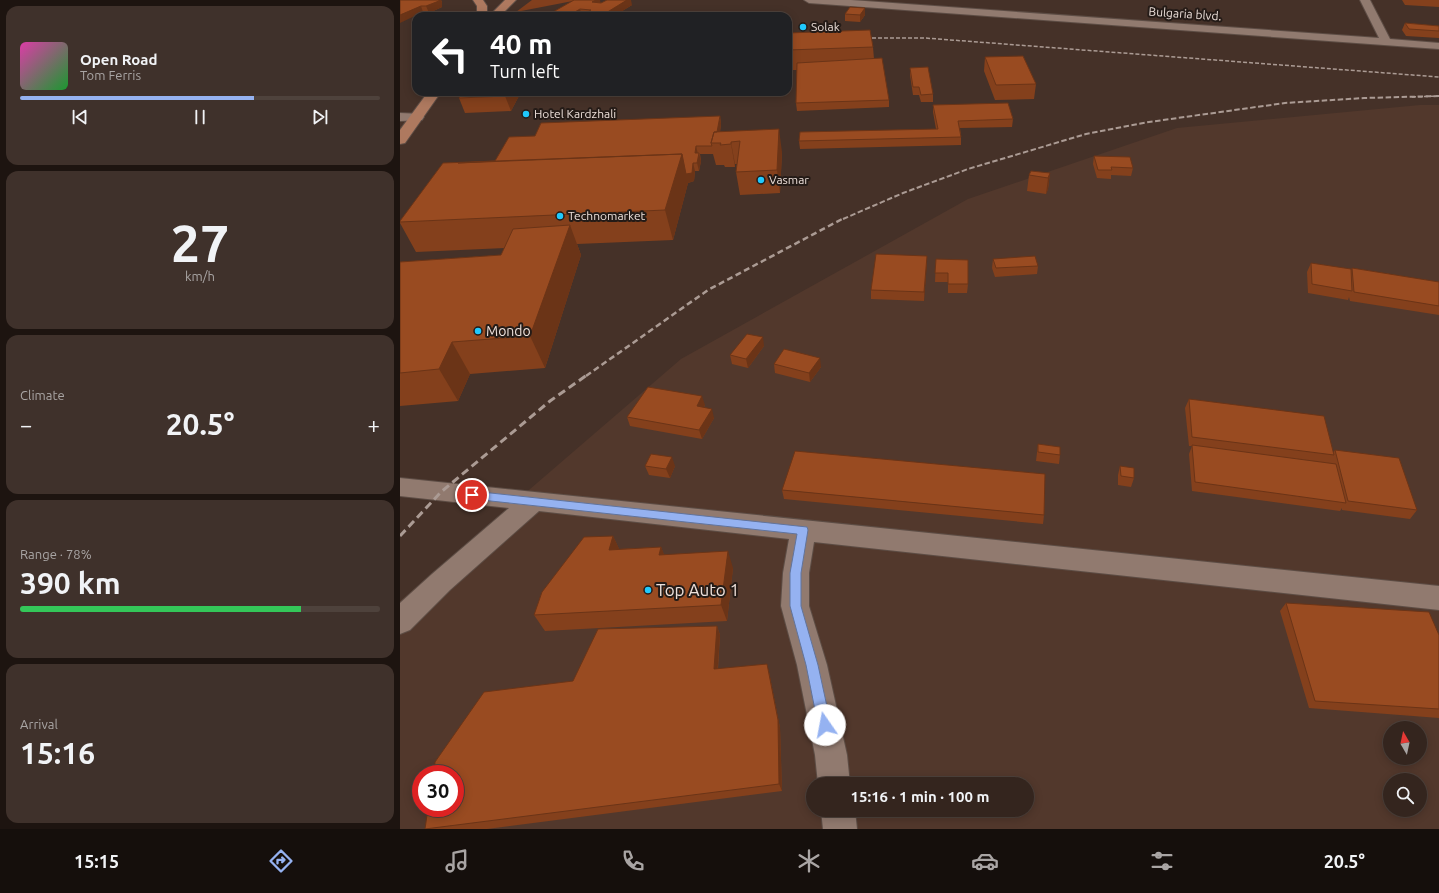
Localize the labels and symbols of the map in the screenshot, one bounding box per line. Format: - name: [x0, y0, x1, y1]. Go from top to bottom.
- street label: Bulgaria blvd.: [1148, 4, 1222, 23]
- place label: Solak: [811, 20, 840, 33]
- marker: Solak: [798, 22, 808, 32]
- place label: Hotel Kardzhali: [534, 107, 616, 120]
- marker: Hotel Kardzhali: [521, 109, 531, 119]
- place label: Vasmar: [769, 173, 809, 186]
- marker: Vasmar: [756, 175, 766, 185]
- place label: Technomarket: [568, 209, 646, 222]
- marker: Technomarket: [555, 211, 565, 221]
- place label: Mondo: [486, 323, 531, 339]
- marker: Mondo: [473, 326, 483, 336]
- pin: [455, 478, 489, 512]
- place label: Top Auto 1: [656, 580, 739, 599]
- marker: Top Auto 1: [643, 585, 653, 595]
- position arrow: [804, 704, 846, 746]
- north arrow: [1383, 721, 1427, 765]
- speed limit sign: 30: [412, 765, 464, 817]

